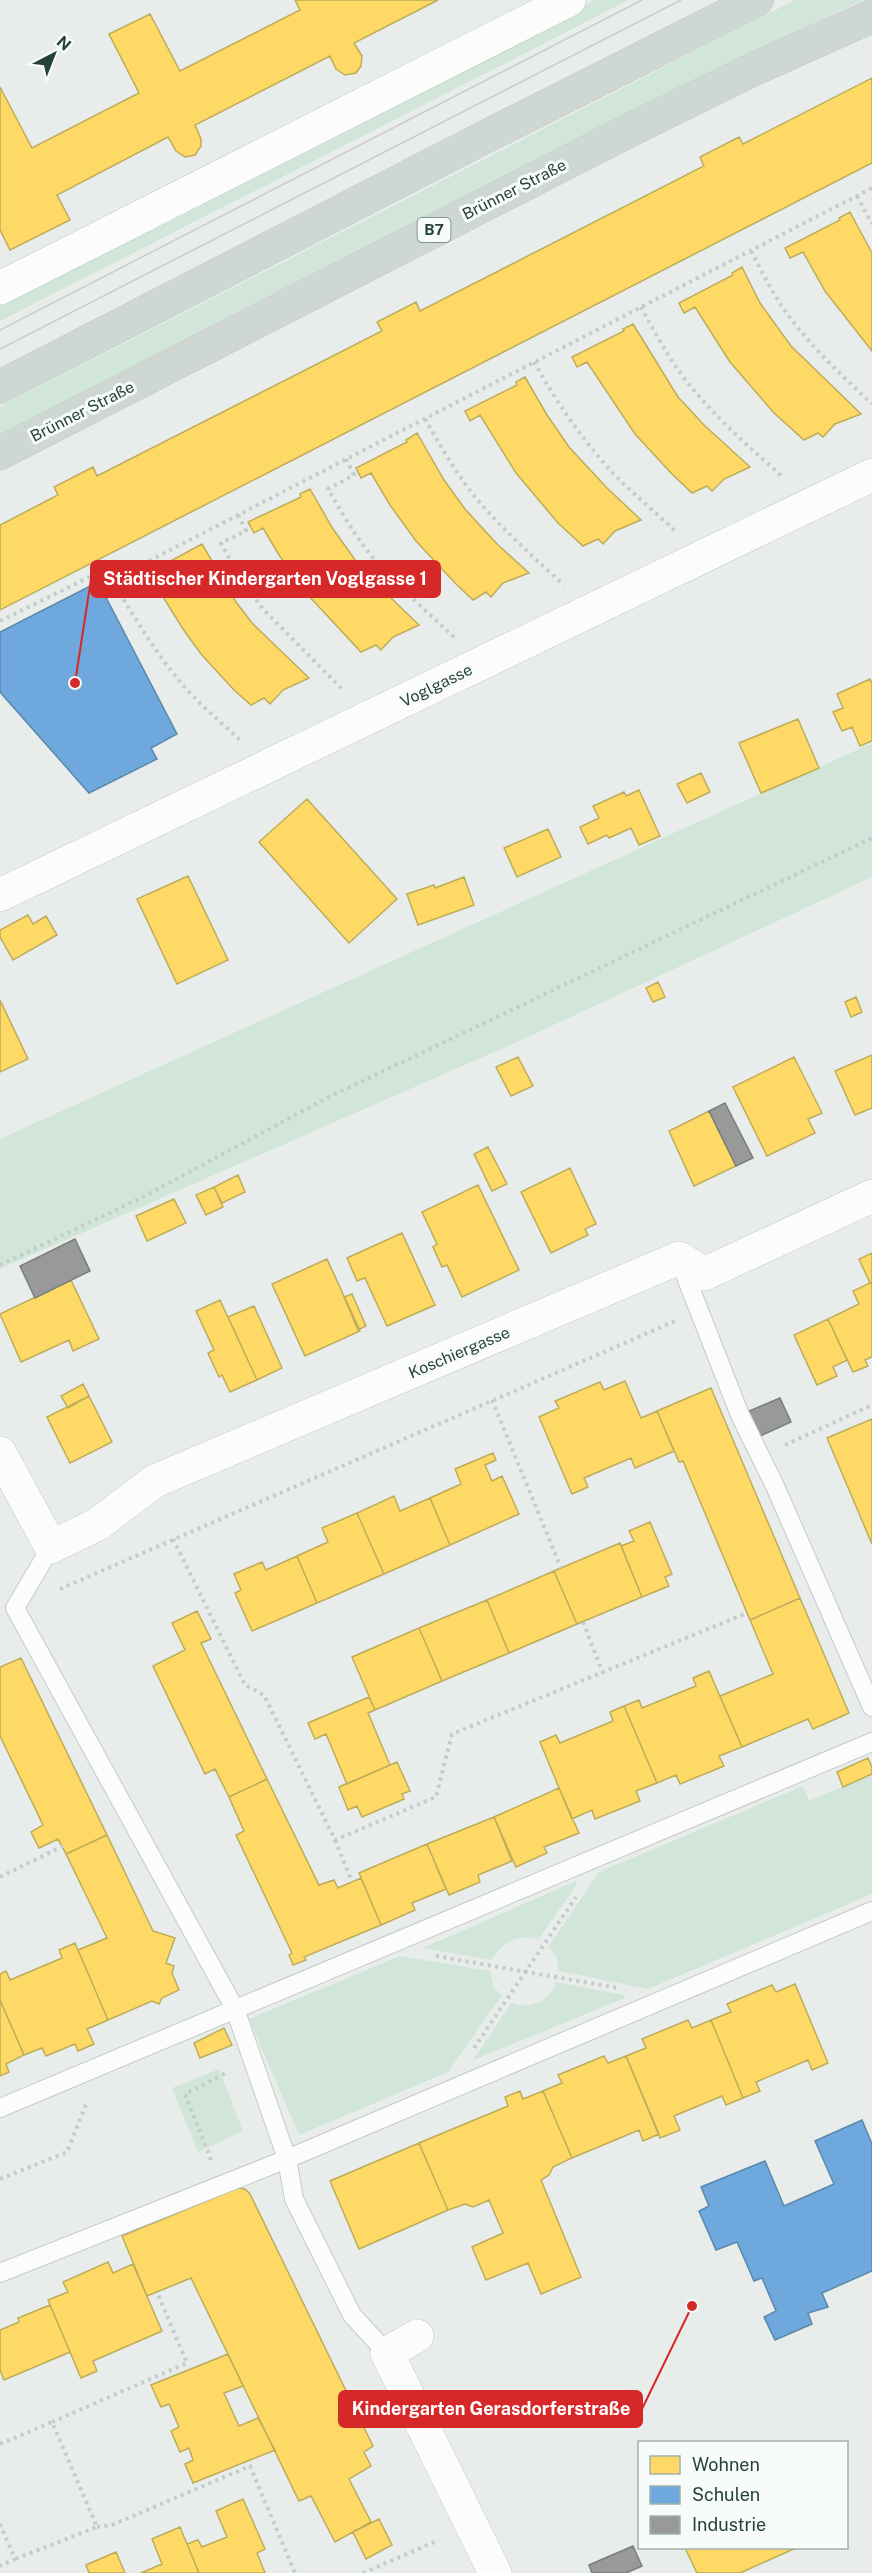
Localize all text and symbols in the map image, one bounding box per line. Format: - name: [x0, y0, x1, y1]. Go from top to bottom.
- north arrow: [24, 24, 84, 84]
- text: N: [53, 32, 75, 54]
- street label: Brünner Straße: [459, 155, 569, 224]
- road number: B7: [418, 218, 450, 242]
- street label: Brünner Straße: [27, 377, 137, 446]
- callout: Städtischer Kindergarten Voglgasse 1: [91, 561, 440, 597]
- text: Städtischer Kindergarten Voglgasse 1: [103, 568, 427, 589]
- street label: Voglgasse: [397, 660, 475, 711]
- street label: Koschiergasse: [406, 1323, 513, 1382]
- callout: Kindergarten Gerasdorferstraße: [339, 2391, 642, 2427]
- text: Kindergarten Gerasdorferstraße: [352, 2398, 630, 2419]
- legend: [638, 2441, 848, 2549]
- text: Wohnen: [692, 2454, 760, 2475]
- text: Schulen: [692, 2484, 760, 2505]
- text: Industrie: [692, 2514, 766, 2535]

